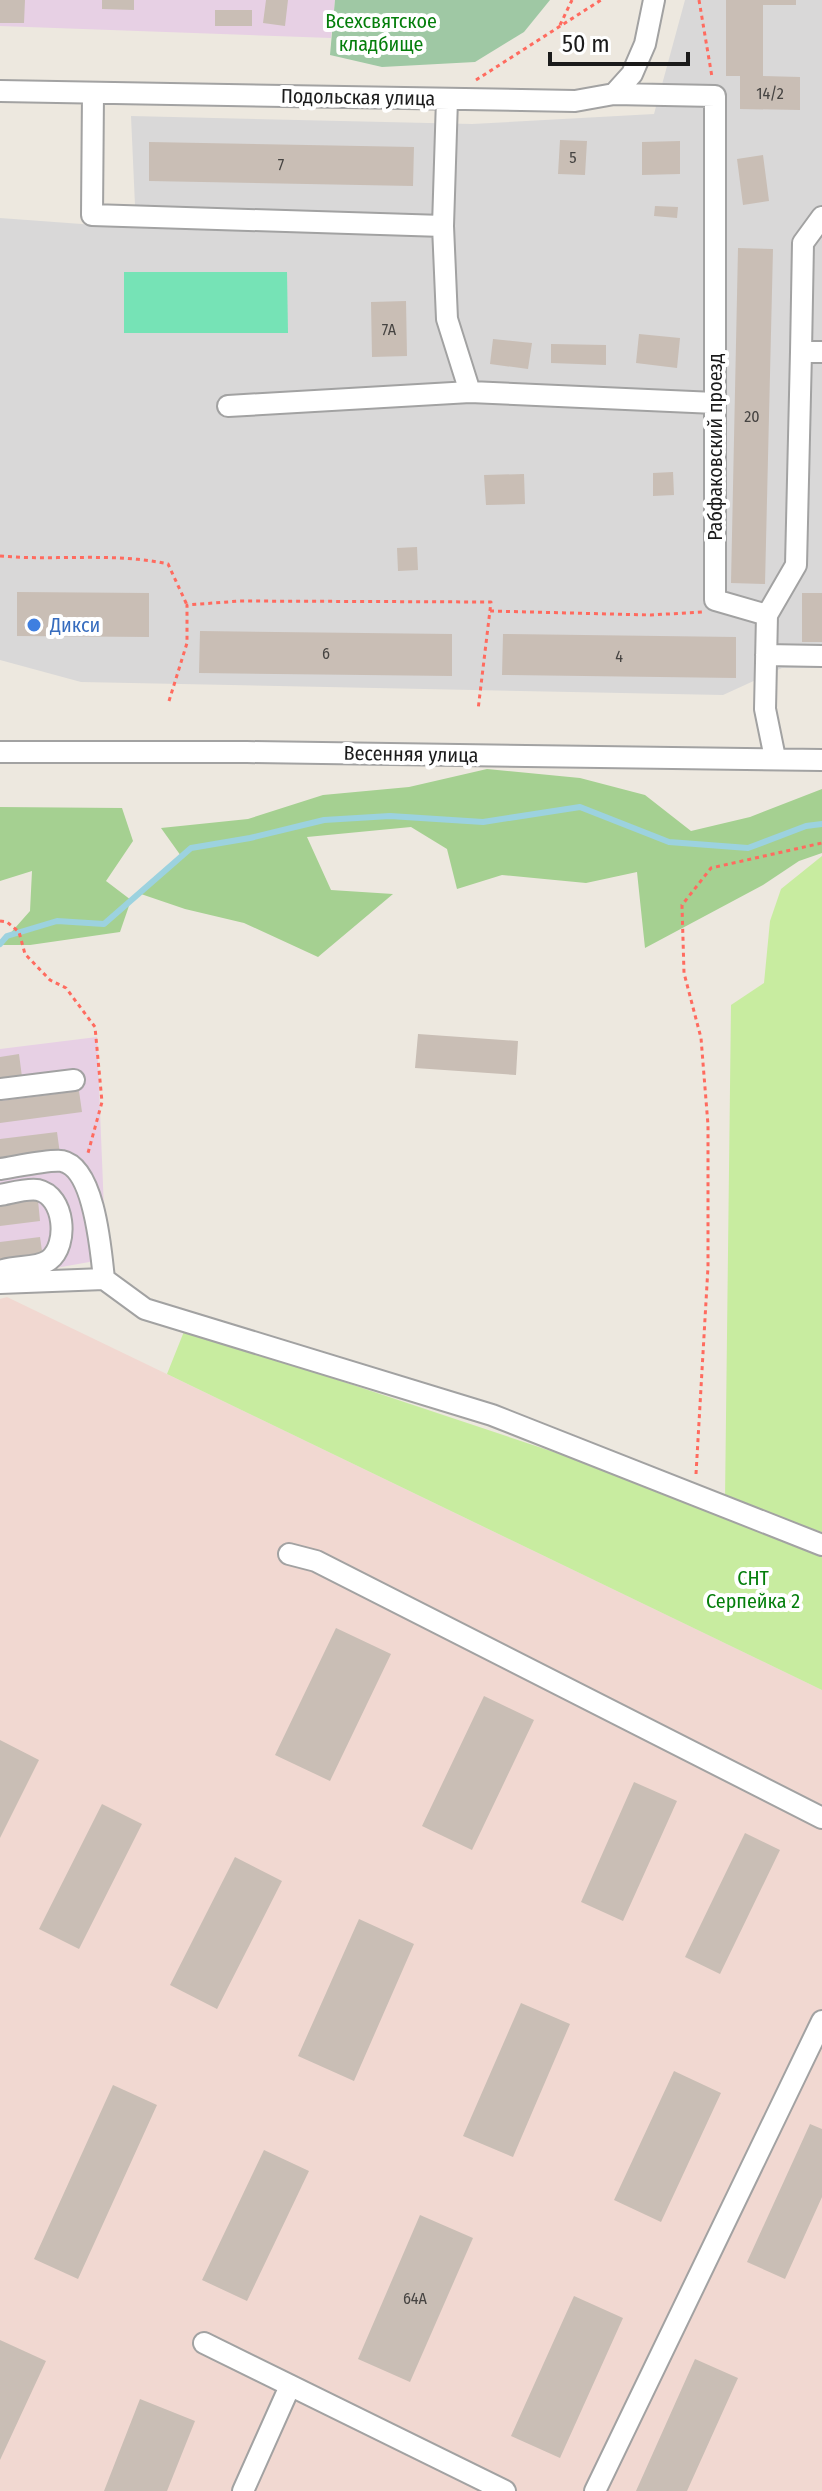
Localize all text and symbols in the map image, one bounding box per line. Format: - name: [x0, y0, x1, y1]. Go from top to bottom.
- park label: Всехсвятское кладбище: [325, 9, 437, 56]
- scale bar: [550, 16, 688, 66]
- text: 50 m: [562, 30, 610, 58]
- street label: Подольская улица: [281, 84, 435, 110]
- house number: 14/2: [756, 84, 784, 103]
- house number: 5: [569, 148, 577, 167]
- house number: 7: [278, 155, 285, 174]
- house number: 7А: [382, 320, 397, 339]
- street label: Рабфаковский проезд: [703, 353, 727, 541]
- house number: 20: [744, 407, 760, 426]
- place label: Дикси: [49, 613, 100, 637]
- marker: Дикси: [25, 616, 43, 634]
- house number: 6: [322, 644, 330, 663]
- house number: 4: [615, 647, 623, 666]
- street label: Весенняя улица: [343, 741, 479, 767]
- park label: СНТ Серпейка 2: [706, 1566, 800, 1613]
- house number: 64А: [403, 2289, 428, 2308]

